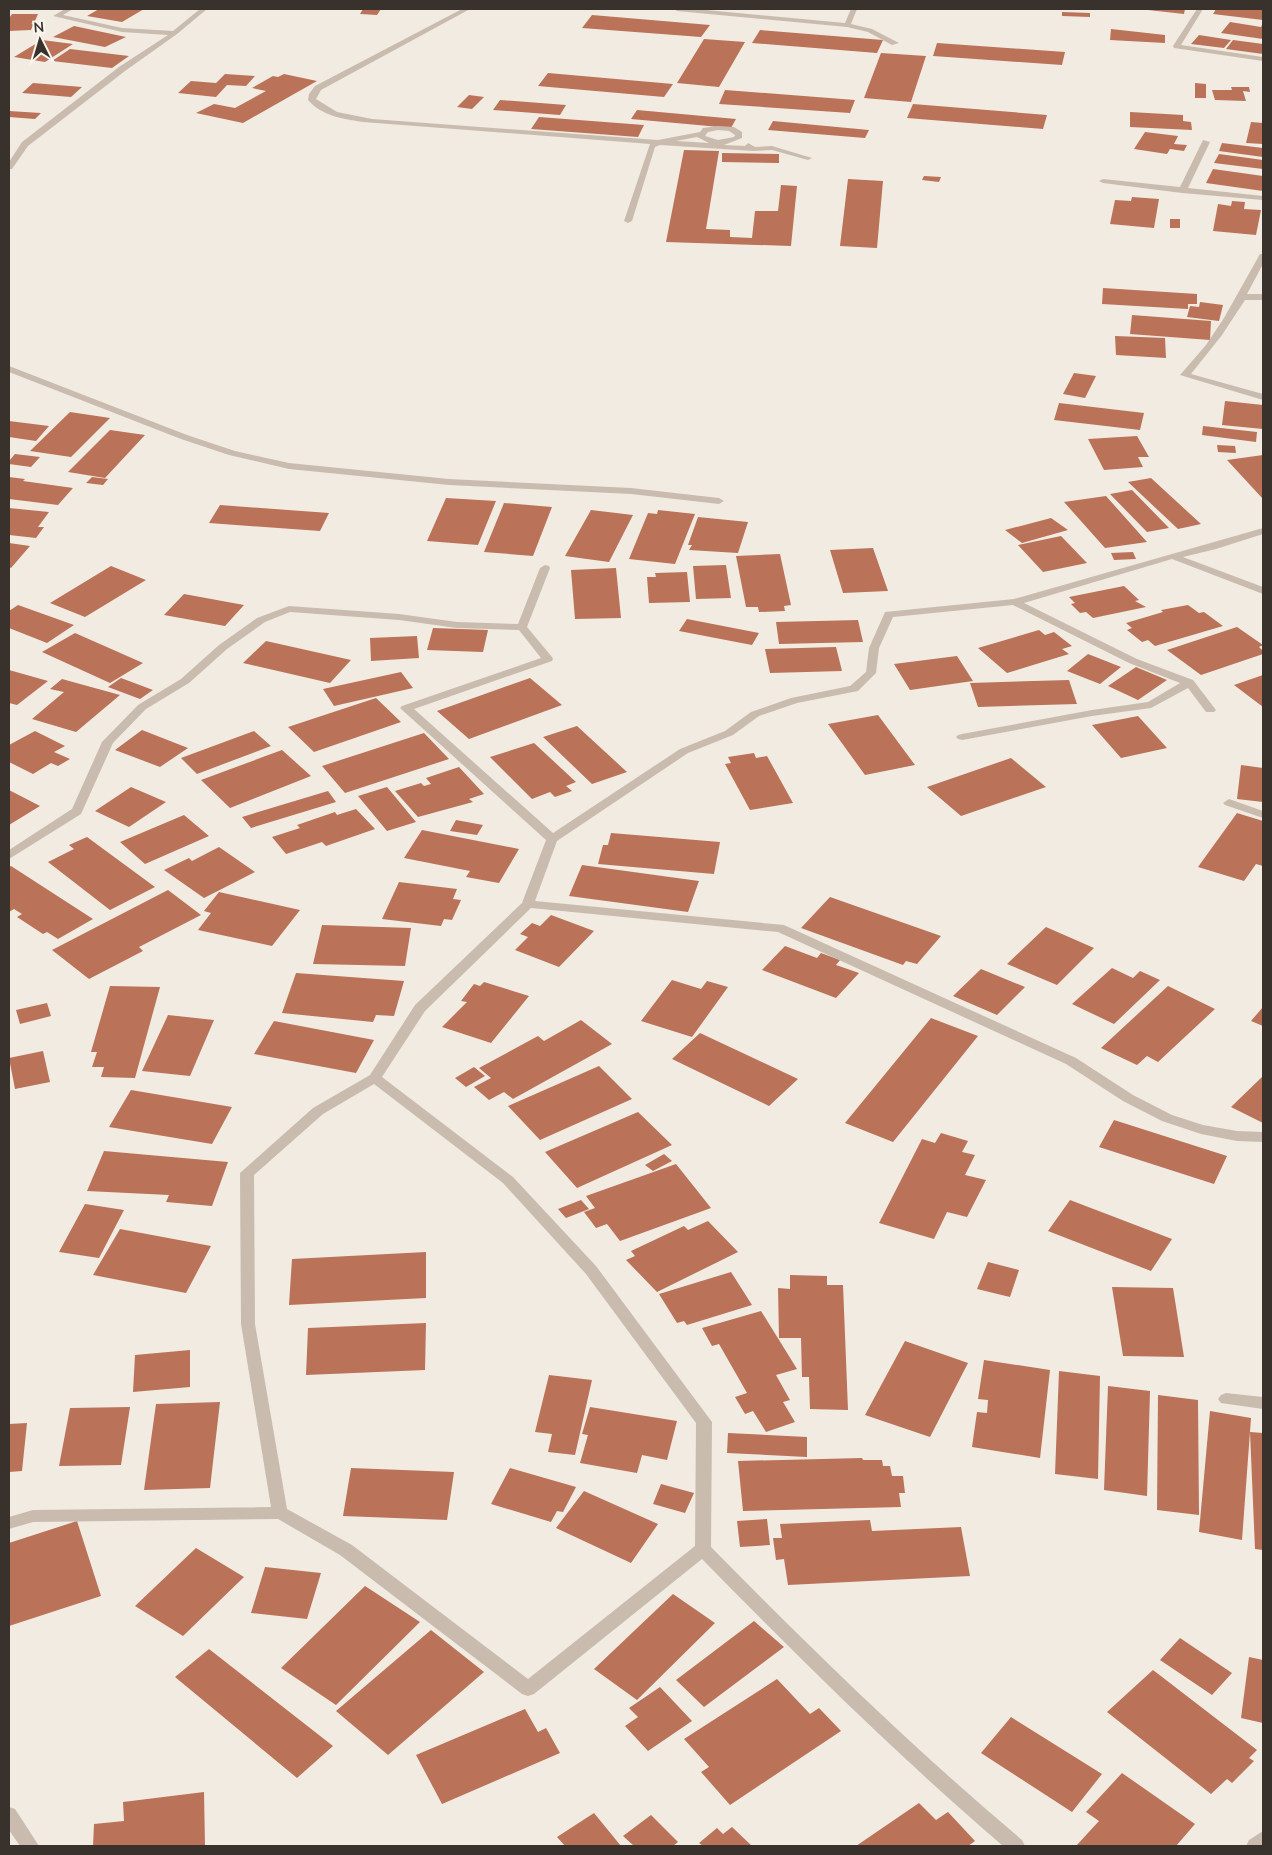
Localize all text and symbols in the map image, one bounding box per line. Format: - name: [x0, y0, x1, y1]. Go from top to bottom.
- north arrow: [15, 15, 65, 65]
- text: N: [33, 18, 45, 36]

